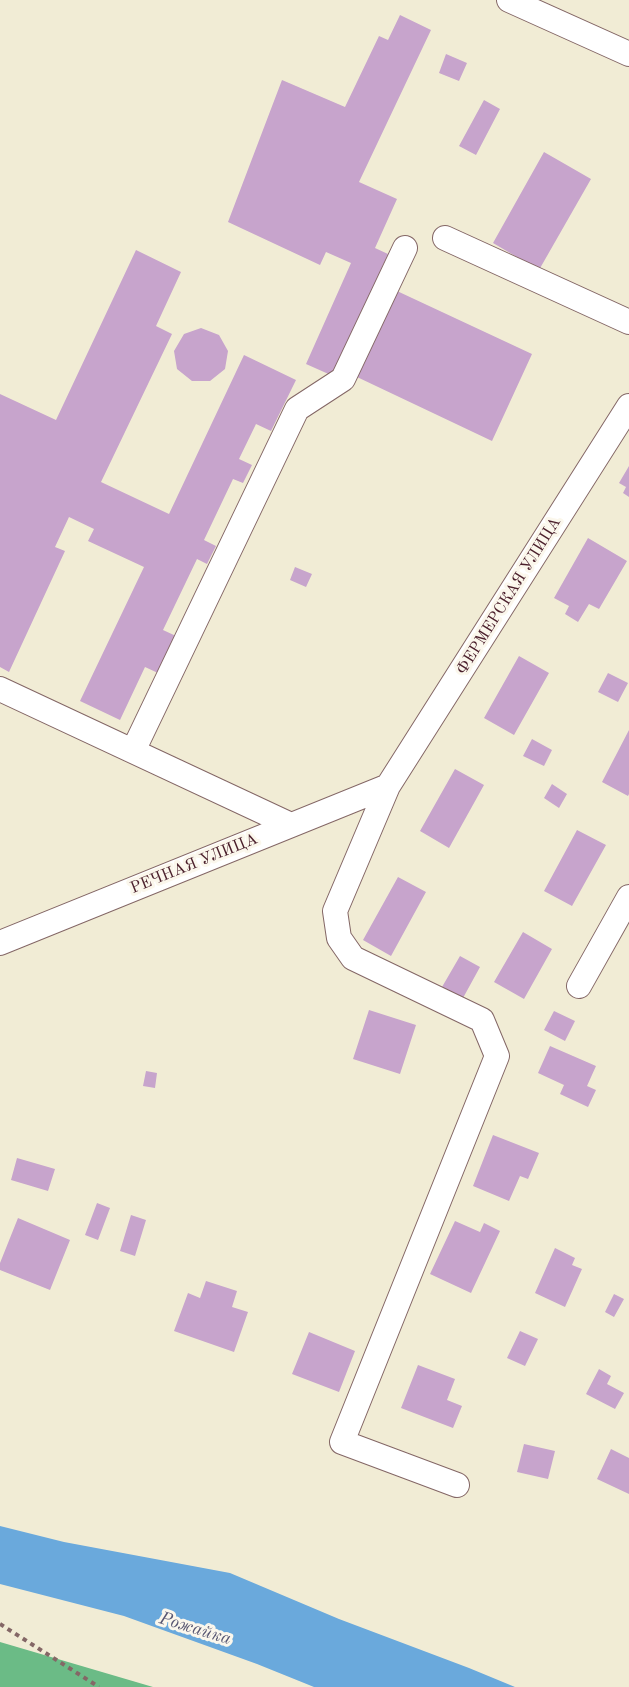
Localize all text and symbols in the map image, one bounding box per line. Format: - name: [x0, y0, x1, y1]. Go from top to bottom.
- street label: ФЕРМЕРСКАЯ УЛИЦА: [453, 514, 565, 678]
- street label: РЕЧНАЯ УЛИЦА: [128, 830, 260, 898]
- water label: Рожайка: [156, 1608, 234, 1650]

